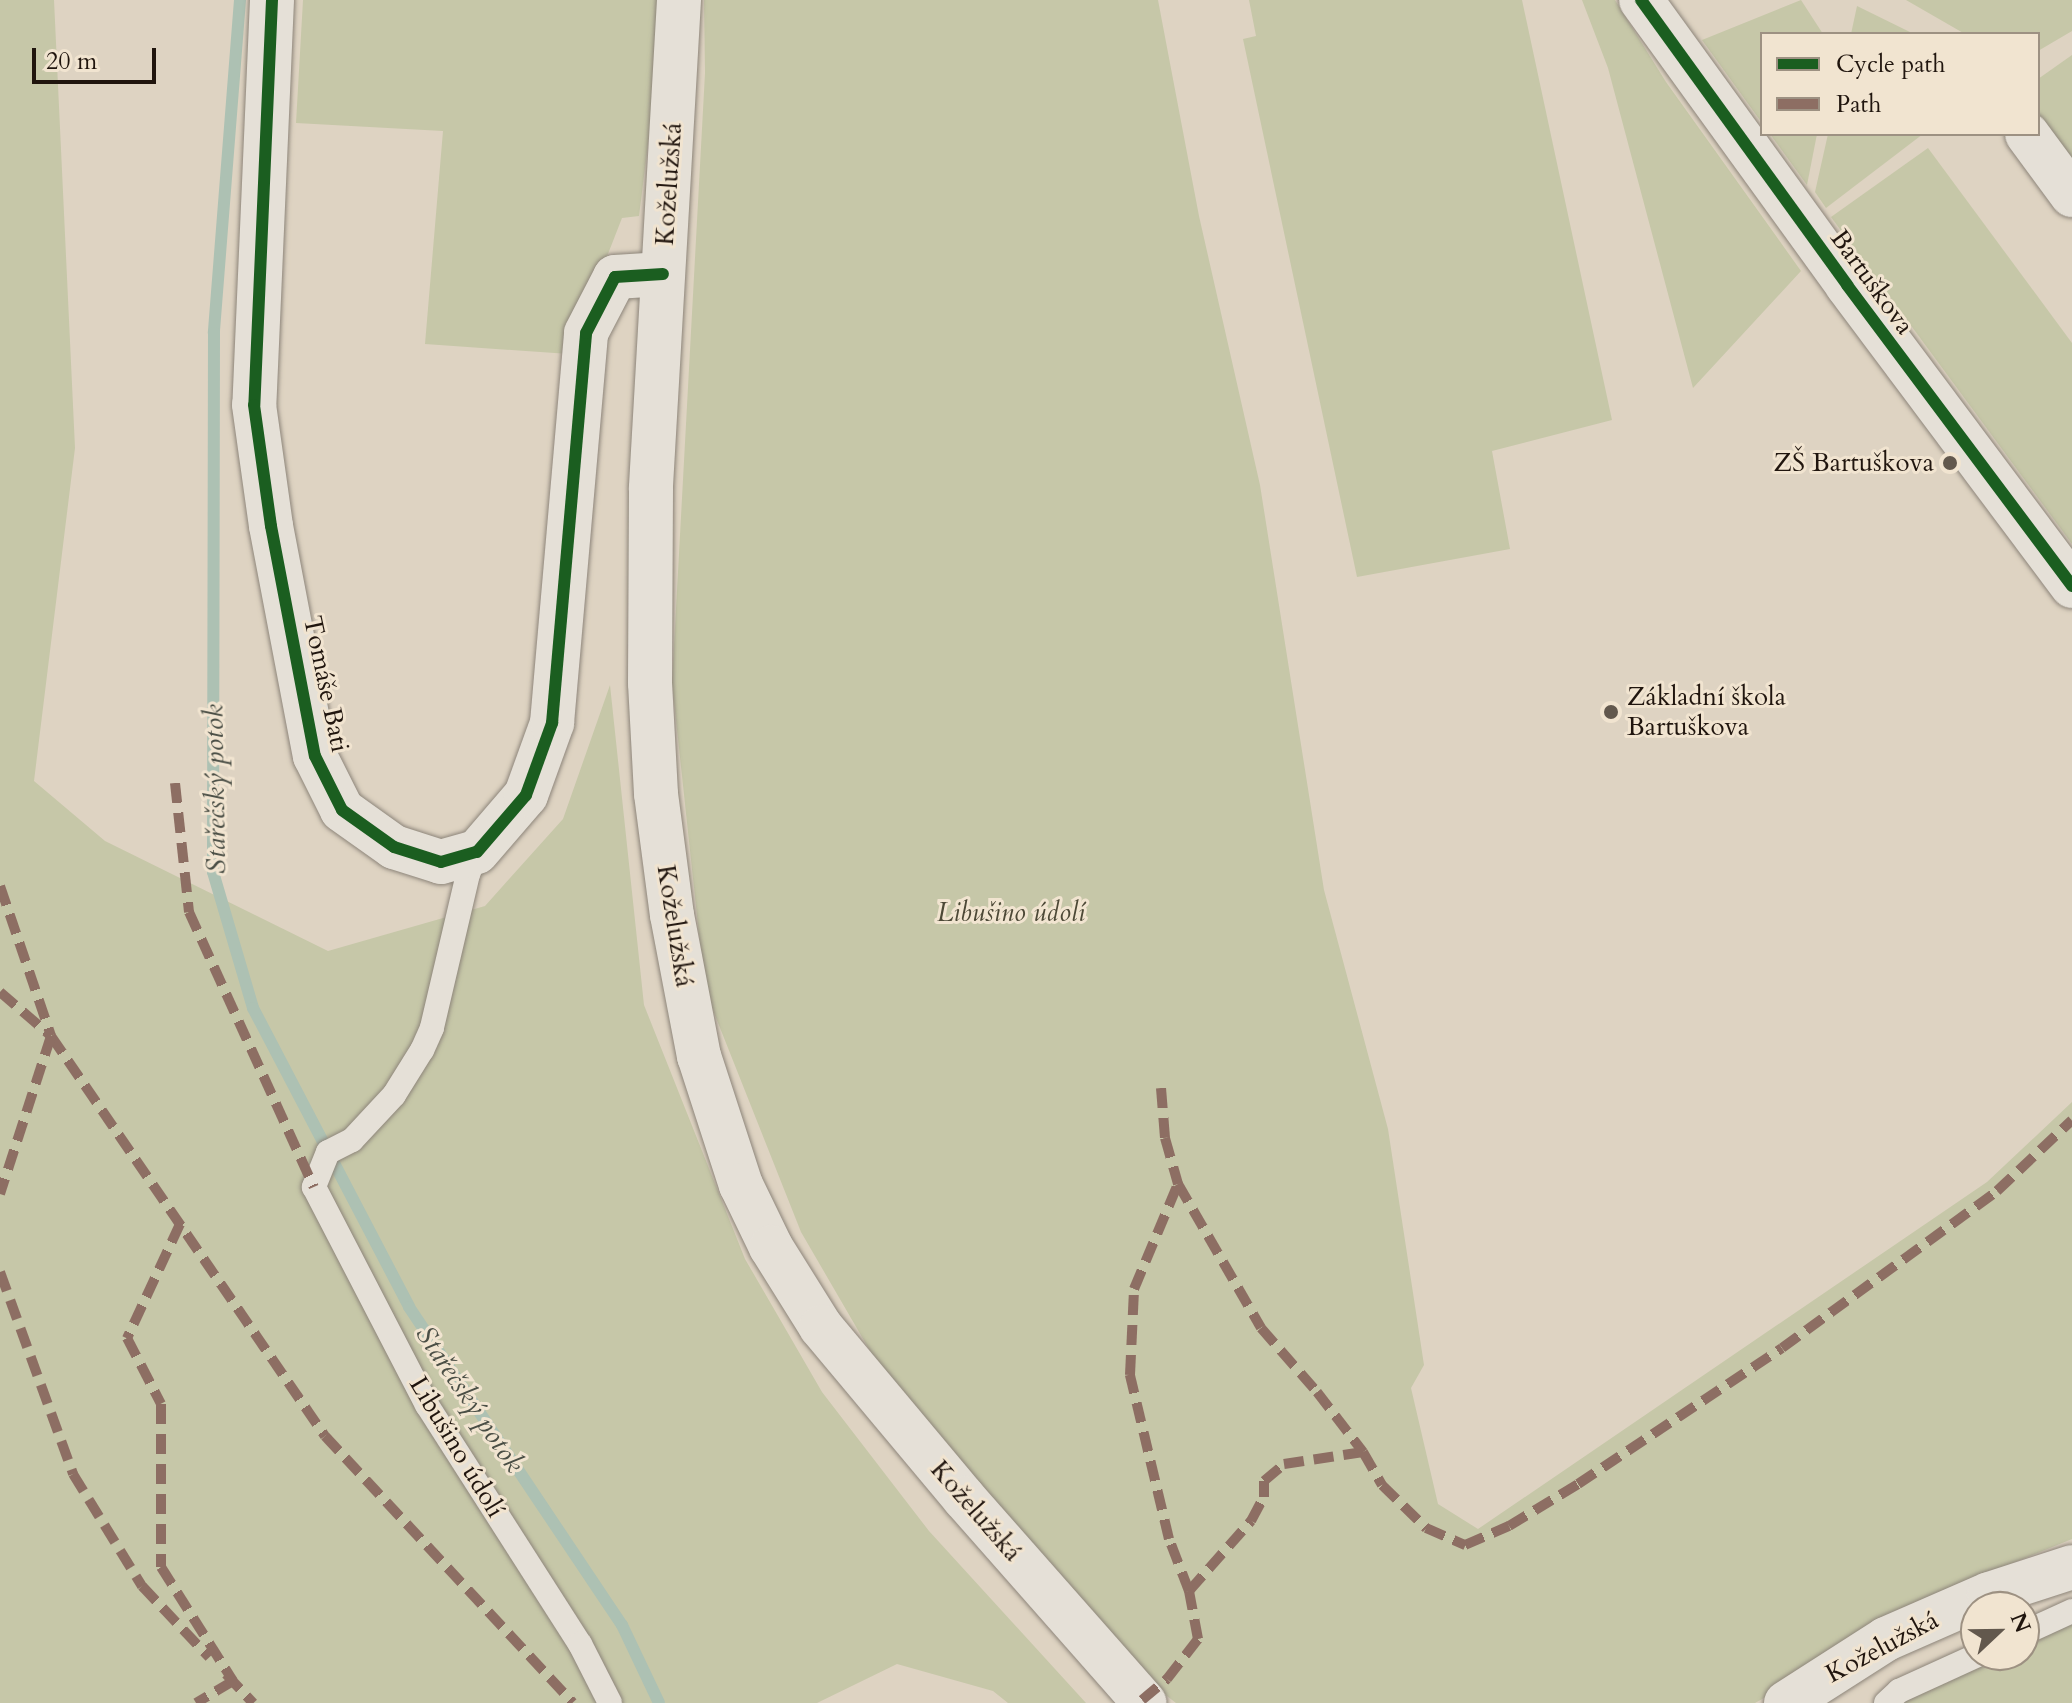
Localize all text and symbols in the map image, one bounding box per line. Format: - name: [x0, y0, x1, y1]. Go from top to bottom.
- scale bar: [36, 32, 160, 82]
- legend: [1760, 32, 2040, 136]
- text: 20 m: [46, 45, 97, 78]
- text: Cycle path: [1836, 48, 1945, 81]
- text: Path: [1836, 88, 1881, 121]
- street label: Koželužská: [649, 121, 689, 247]
- street label: Bartuškova: [1824, 224, 1920, 340]
- place label: ZŠ Bartuškova: [1774, 447, 1934, 479]
- marker: ZŠ Bartuškova: [1941, 454, 1959, 472]
- street label: Tomáše Bati: [296, 613, 356, 755]
- place label: Základní škola Bartuškova: [1627, 681, 1786, 742]
- marker: Základní škola Bartuškova: [1602, 703, 1620, 721]
- water label: Stařečský potok: [197, 704, 233, 874]
- street label: Koželužská: [650, 863, 700, 989]
- park label: Libušino údolí: [937, 897, 1085, 929]
- water label: Stařečský potok: [409, 1319, 531, 1479]
- street label: Libušino údolí: [403, 1371, 511, 1523]
- street label: Koželužská: [924, 1454, 1028, 1568]
- north arrow: [1960, 1591, 2040, 1671]
- street label: Koželužská: [1820, 1604, 1944, 1690]
- text: N: [2003, 1608, 2038, 1637]

